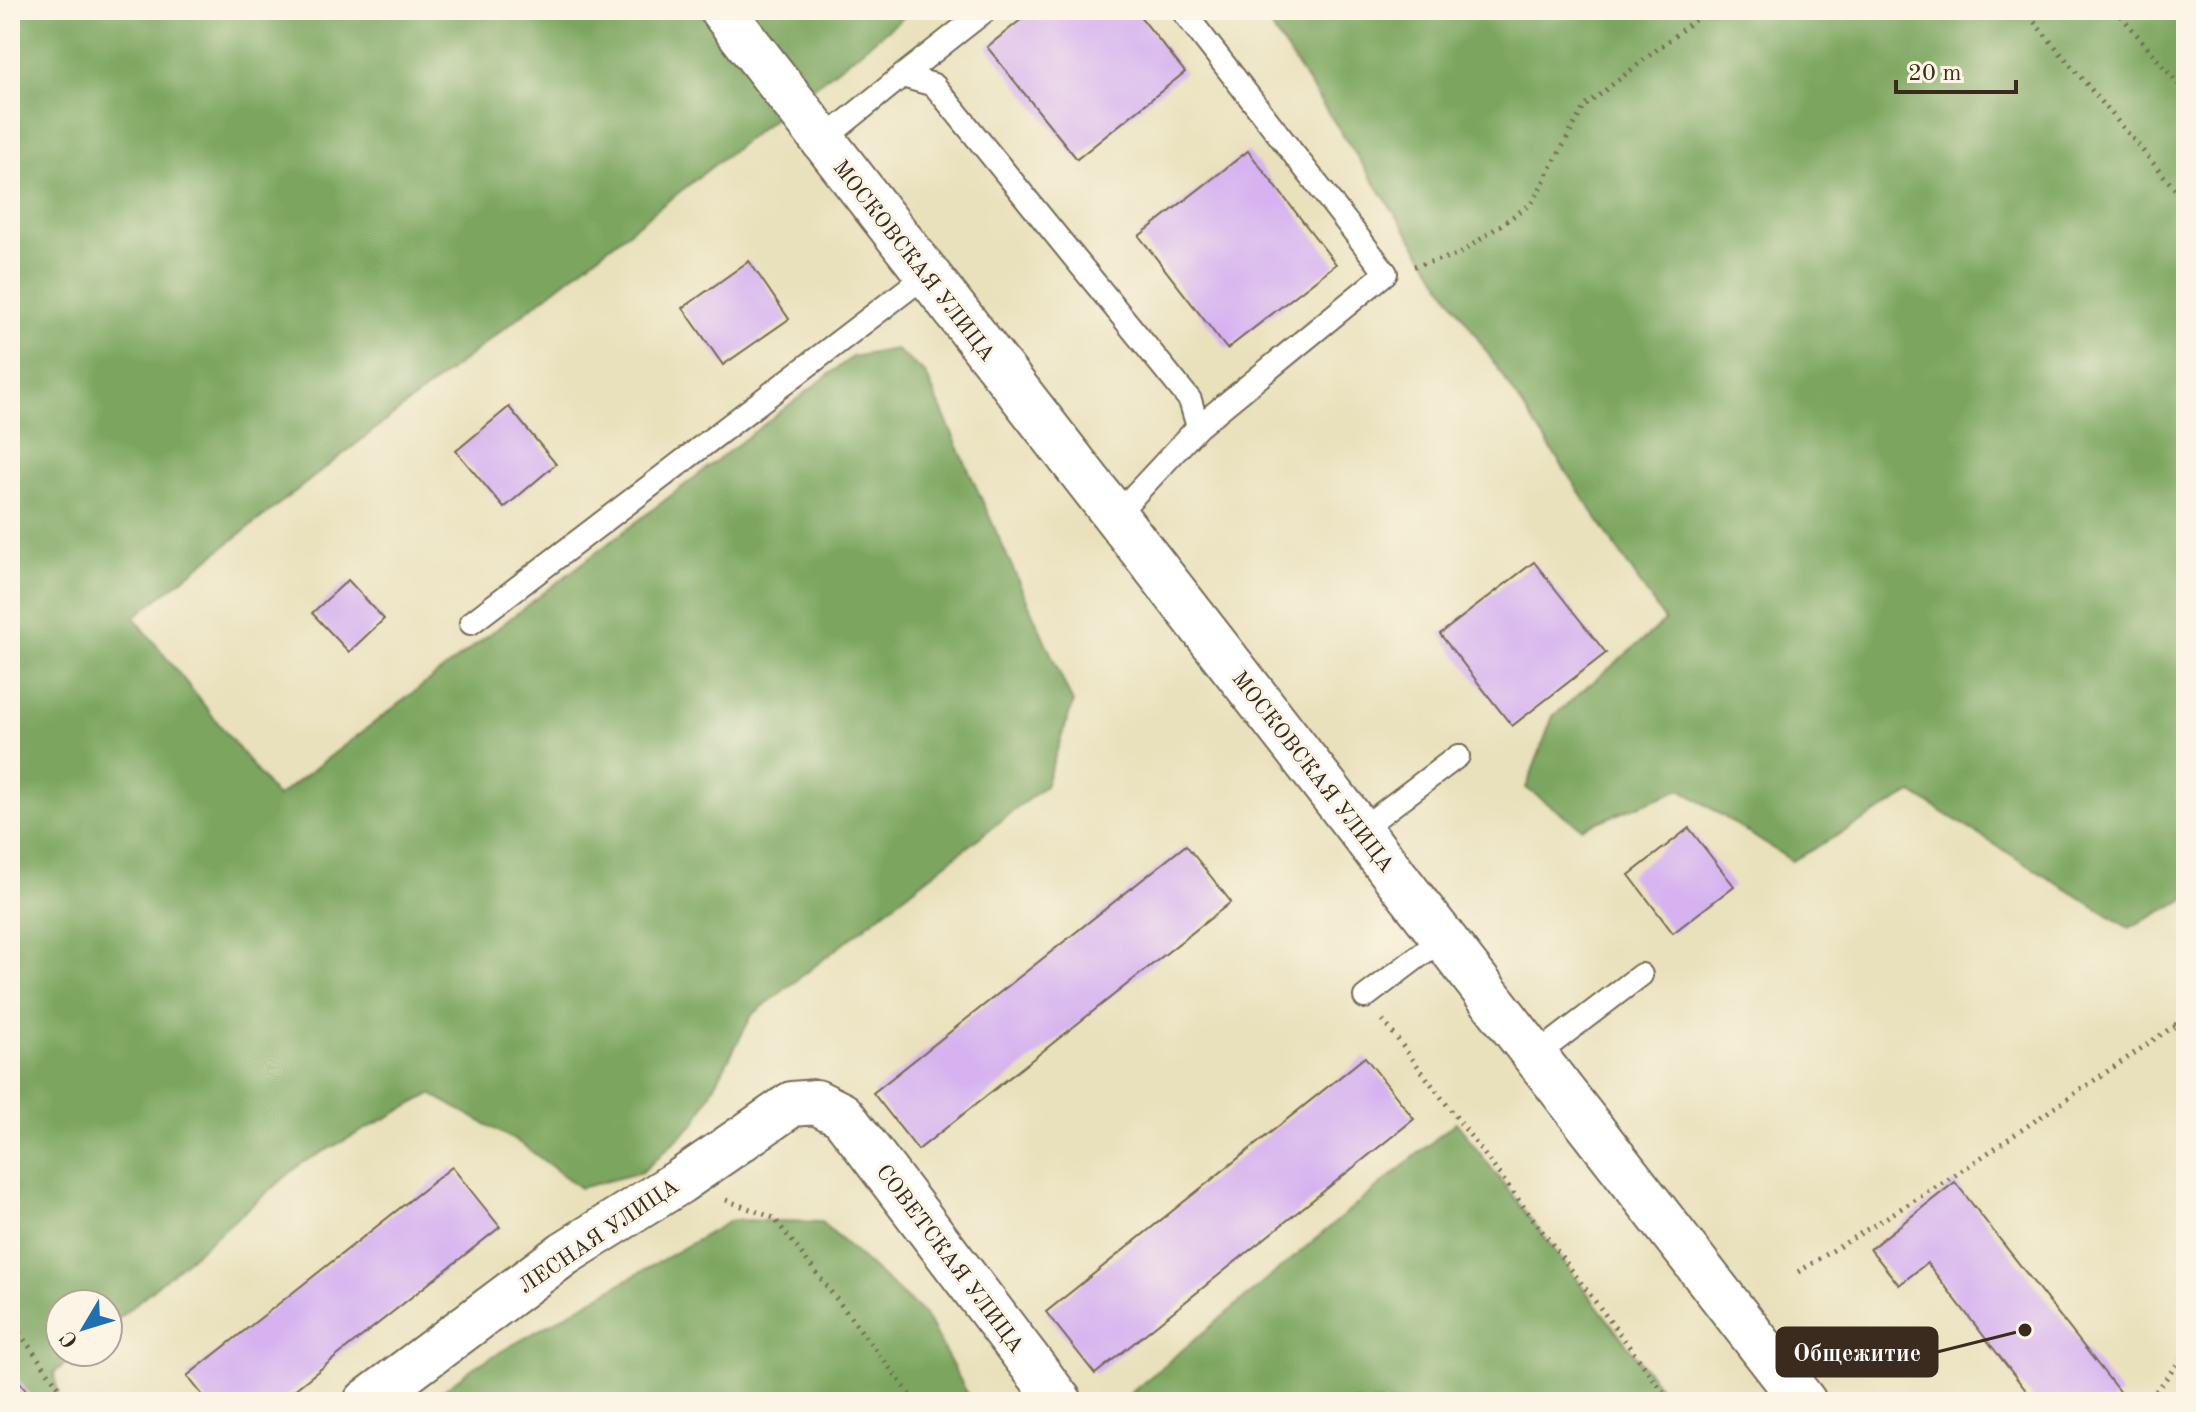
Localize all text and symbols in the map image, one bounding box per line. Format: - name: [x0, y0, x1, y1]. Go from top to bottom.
- scale bar: [1896, 44, 2016, 94]
- text: 20 m: [1908, 62, 1962, 86]
- street label: МОСКОВСКАЯ УЛИЦА: [828, 157, 999, 366]
- street label: МОСКОВСКАЯ УЛИЦА: [1227, 668, 1398, 877]
- street label: СОВЕТСКАЯ УЛИЦА: [872, 1161, 1027, 1358]
- street label: ЛЕСНАЯ УЛИЦА: [515, 1175, 683, 1298]
- north arrow: [44, 1288, 124, 1368]
- text: С: [57, 1327, 83, 1352]
- callout: Общежитие: [1777, 1328, 1937, 1376]
- text: Общежитие: [1793, 1343, 1921, 1367]

